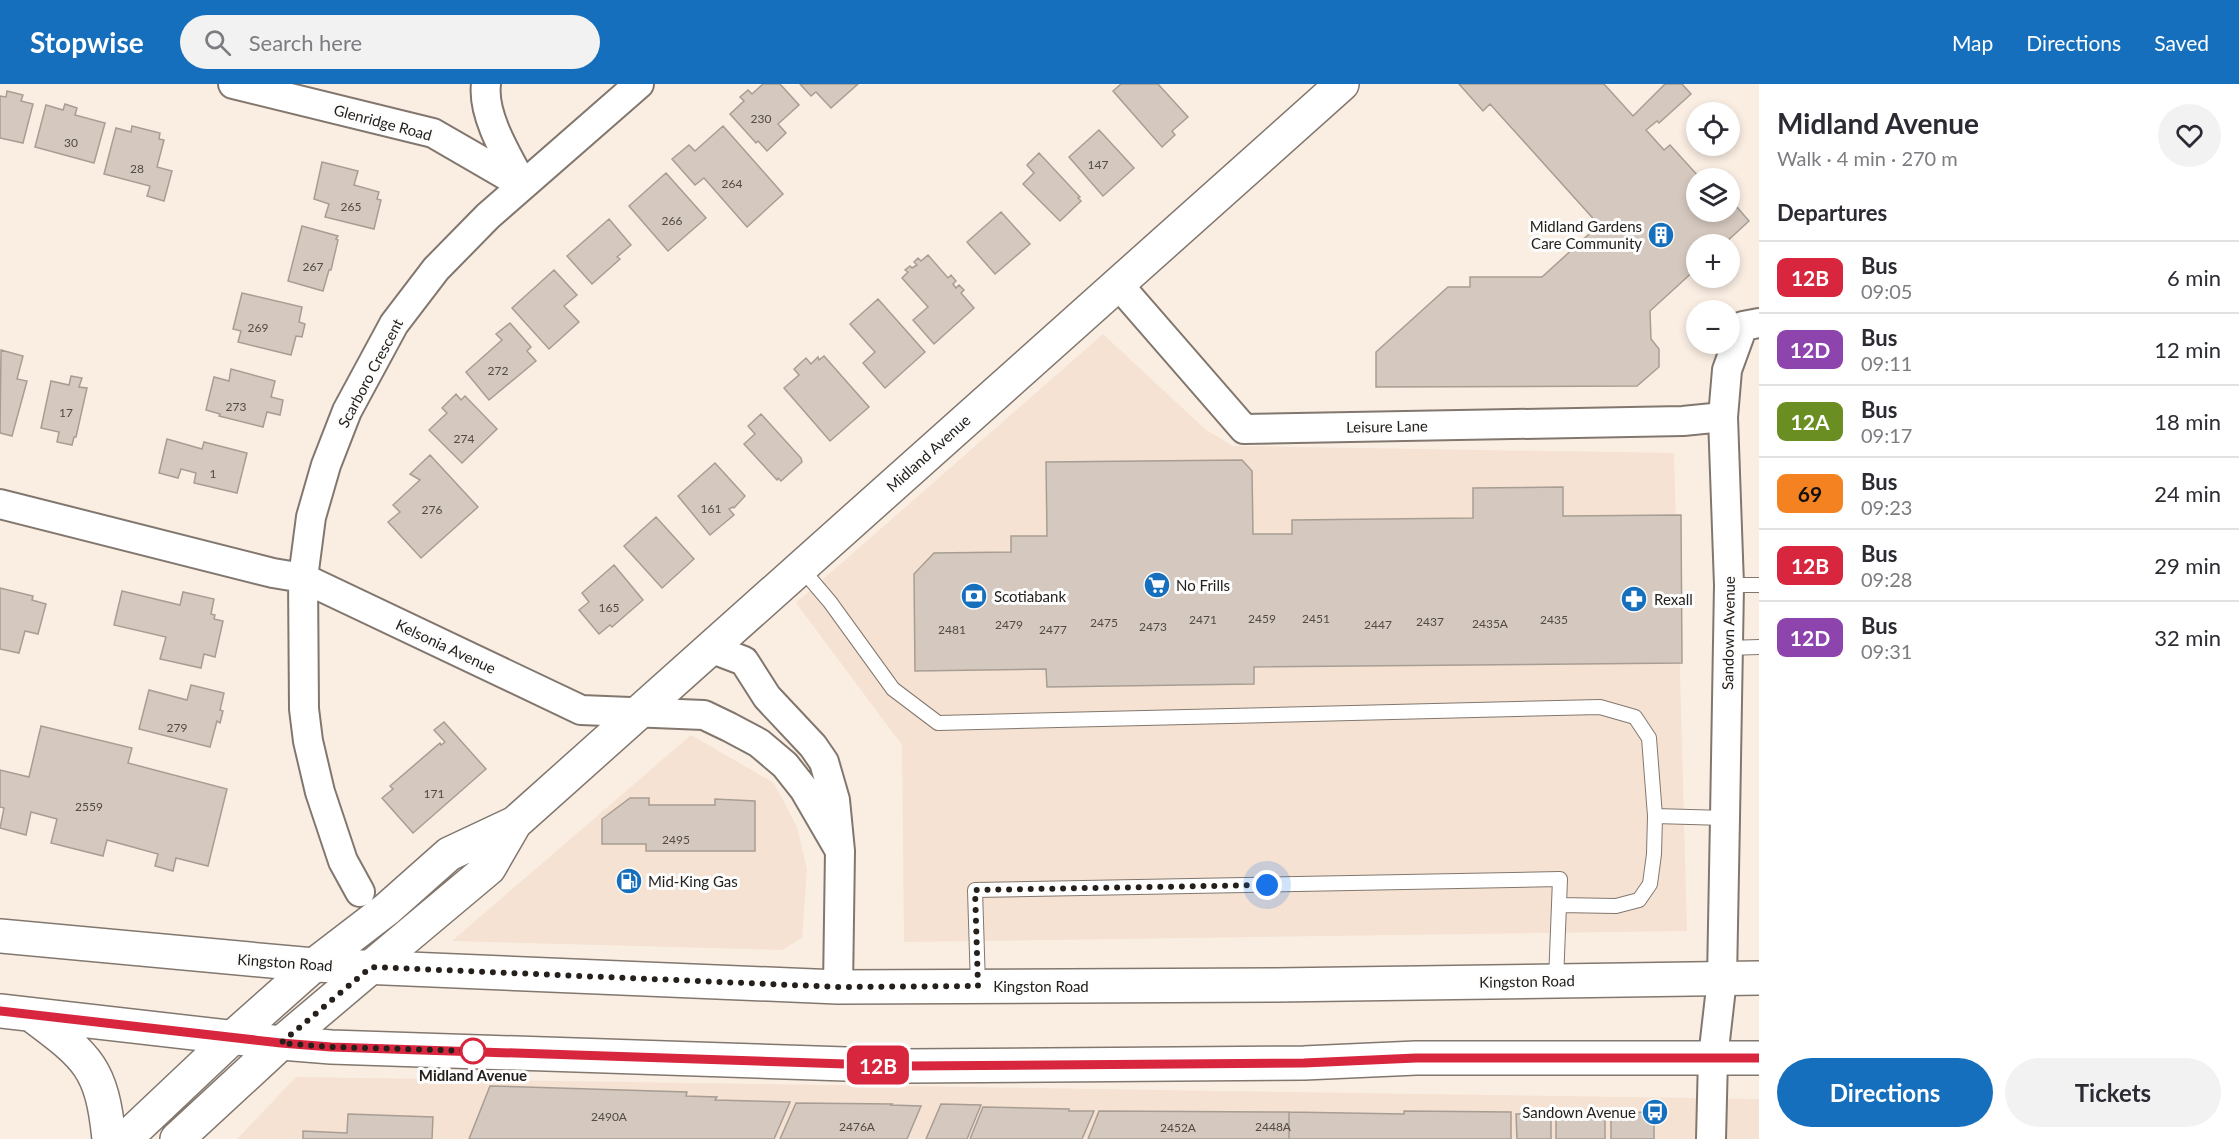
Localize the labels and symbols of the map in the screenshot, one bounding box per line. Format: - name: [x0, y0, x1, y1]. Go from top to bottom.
- street label: Glenridge Road: [332, 100, 434, 144]
- house number: 230: [751, 111, 771, 126]
- house number: 30: [64, 135, 78, 150]
- house number: 147: [1088, 157, 1108, 172]
- house number: 28: [130, 161, 144, 176]
- house number: 264: [722, 176, 742, 191]
- house number: 265: [341, 199, 361, 214]
- house number: 266: [662, 213, 682, 228]
- place label: Midland Gardens Care Community: [1530, 217, 1642, 252]
- building icon: Midland Gardens Care Community: [1646, 220, 1676, 250]
- house number: 267: [303, 259, 323, 274]
- street label: Scarboro Crescent: [334, 315, 407, 431]
- house number: 269: [248, 320, 268, 335]
- house number: 272: [488, 363, 508, 378]
- house number: 273: [226, 399, 246, 414]
- house number: 17: [59, 405, 73, 420]
- street label: Midland Avenue: [882, 411, 974, 495]
- street label: Leisure Lane: [1346, 416, 1428, 436]
- house number: 274: [454, 431, 474, 446]
- house number: 1: [210, 466, 217, 481]
- house number: 161: [701, 501, 721, 516]
- house number: 276: [422, 502, 442, 517]
- supermarket icon: No Frills: [1142, 570, 1172, 600]
- place label: No Frills: [1176, 576, 1230, 594]
- street label: Sandown Avenue: [1718, 576, 1738, 690]
- bank icon: Scotiabank: [959, 581, 989, 611]
- pharmacy icon: Rexall: [1619, 584, 1649, 614]
- place label: Scotiabank: [994, 587, 1066, 605]
- place label: Rexall: [1654, 590, 1693, 608]
- house number: 165: [599, 600, 619, 615]
- house number: 2459: [1248, 611, 1276, 626]
- house number: 2451: [1302, 611, 1330, 626]
- house number: 2471: [1189, 612, 1217, 627]
- house number: 2435: [1540, 612, 1568, 627]
- house number: 2437: [1416, 614, 1444, 629]
- street label: Kelsonia Avenue: [393, 615, 499, 677]
- house number: 2475: [1090, 615, 1118, 630]
- house number: 2435A: [1472, 616, 1509, 631]
- house number: 2479: [995, 617, 1023, 632]
- house number: 2447: [1364, 617, 1392, 632]
- house number: 2473: [1139, 619, 1167, 634]
- house number: 2481: [938, 622, 966, 637]
- house number: 2477: [1039, 622, 1067, 637]
- house number: 279: [167, 720, 187, 735]
- house number: 171: [424, 786, 444, 801]
- house number: 2559: [75, 799, 103, 814]
- house number: 2495: [662, 832, 690, 847]
- fuel station icon: Mid-King Gas: [614, 866, 644, 896]
- your location: [1252, 870, 1282, 900]
- place label: Mid-King Gas: [648, 872, 738, 890]
- street label: Kingston Road: [237, 950, 333, 974]
- street label: Kingston Road: [1479, 971, 1575, 991]
- street label: Kingston Road: [993, 977, 1089, 995]
- marker: Midland Avenue: [460, 1038, 486, 1064]
- line badge: 12B: [844, 1046, 912, 1084]
- place label: Midland Avenue: [419, 1066, 527, 1084]
- bus stop icon: Sandown Avenue: [1640, 1097, 1670, 1127]
- place label: Sandown Avenue: [1522, 1103, 1636, 1121]
- house number: 2490A: [591, 1109, 628, 1124]
- house number: 2476A: [839, 1119, 876, 1134]
- house number: 2448A: [1255, 1119, 1292, 1134]
- house number: 2452A: [1160, 1120, 1197, 1135]

